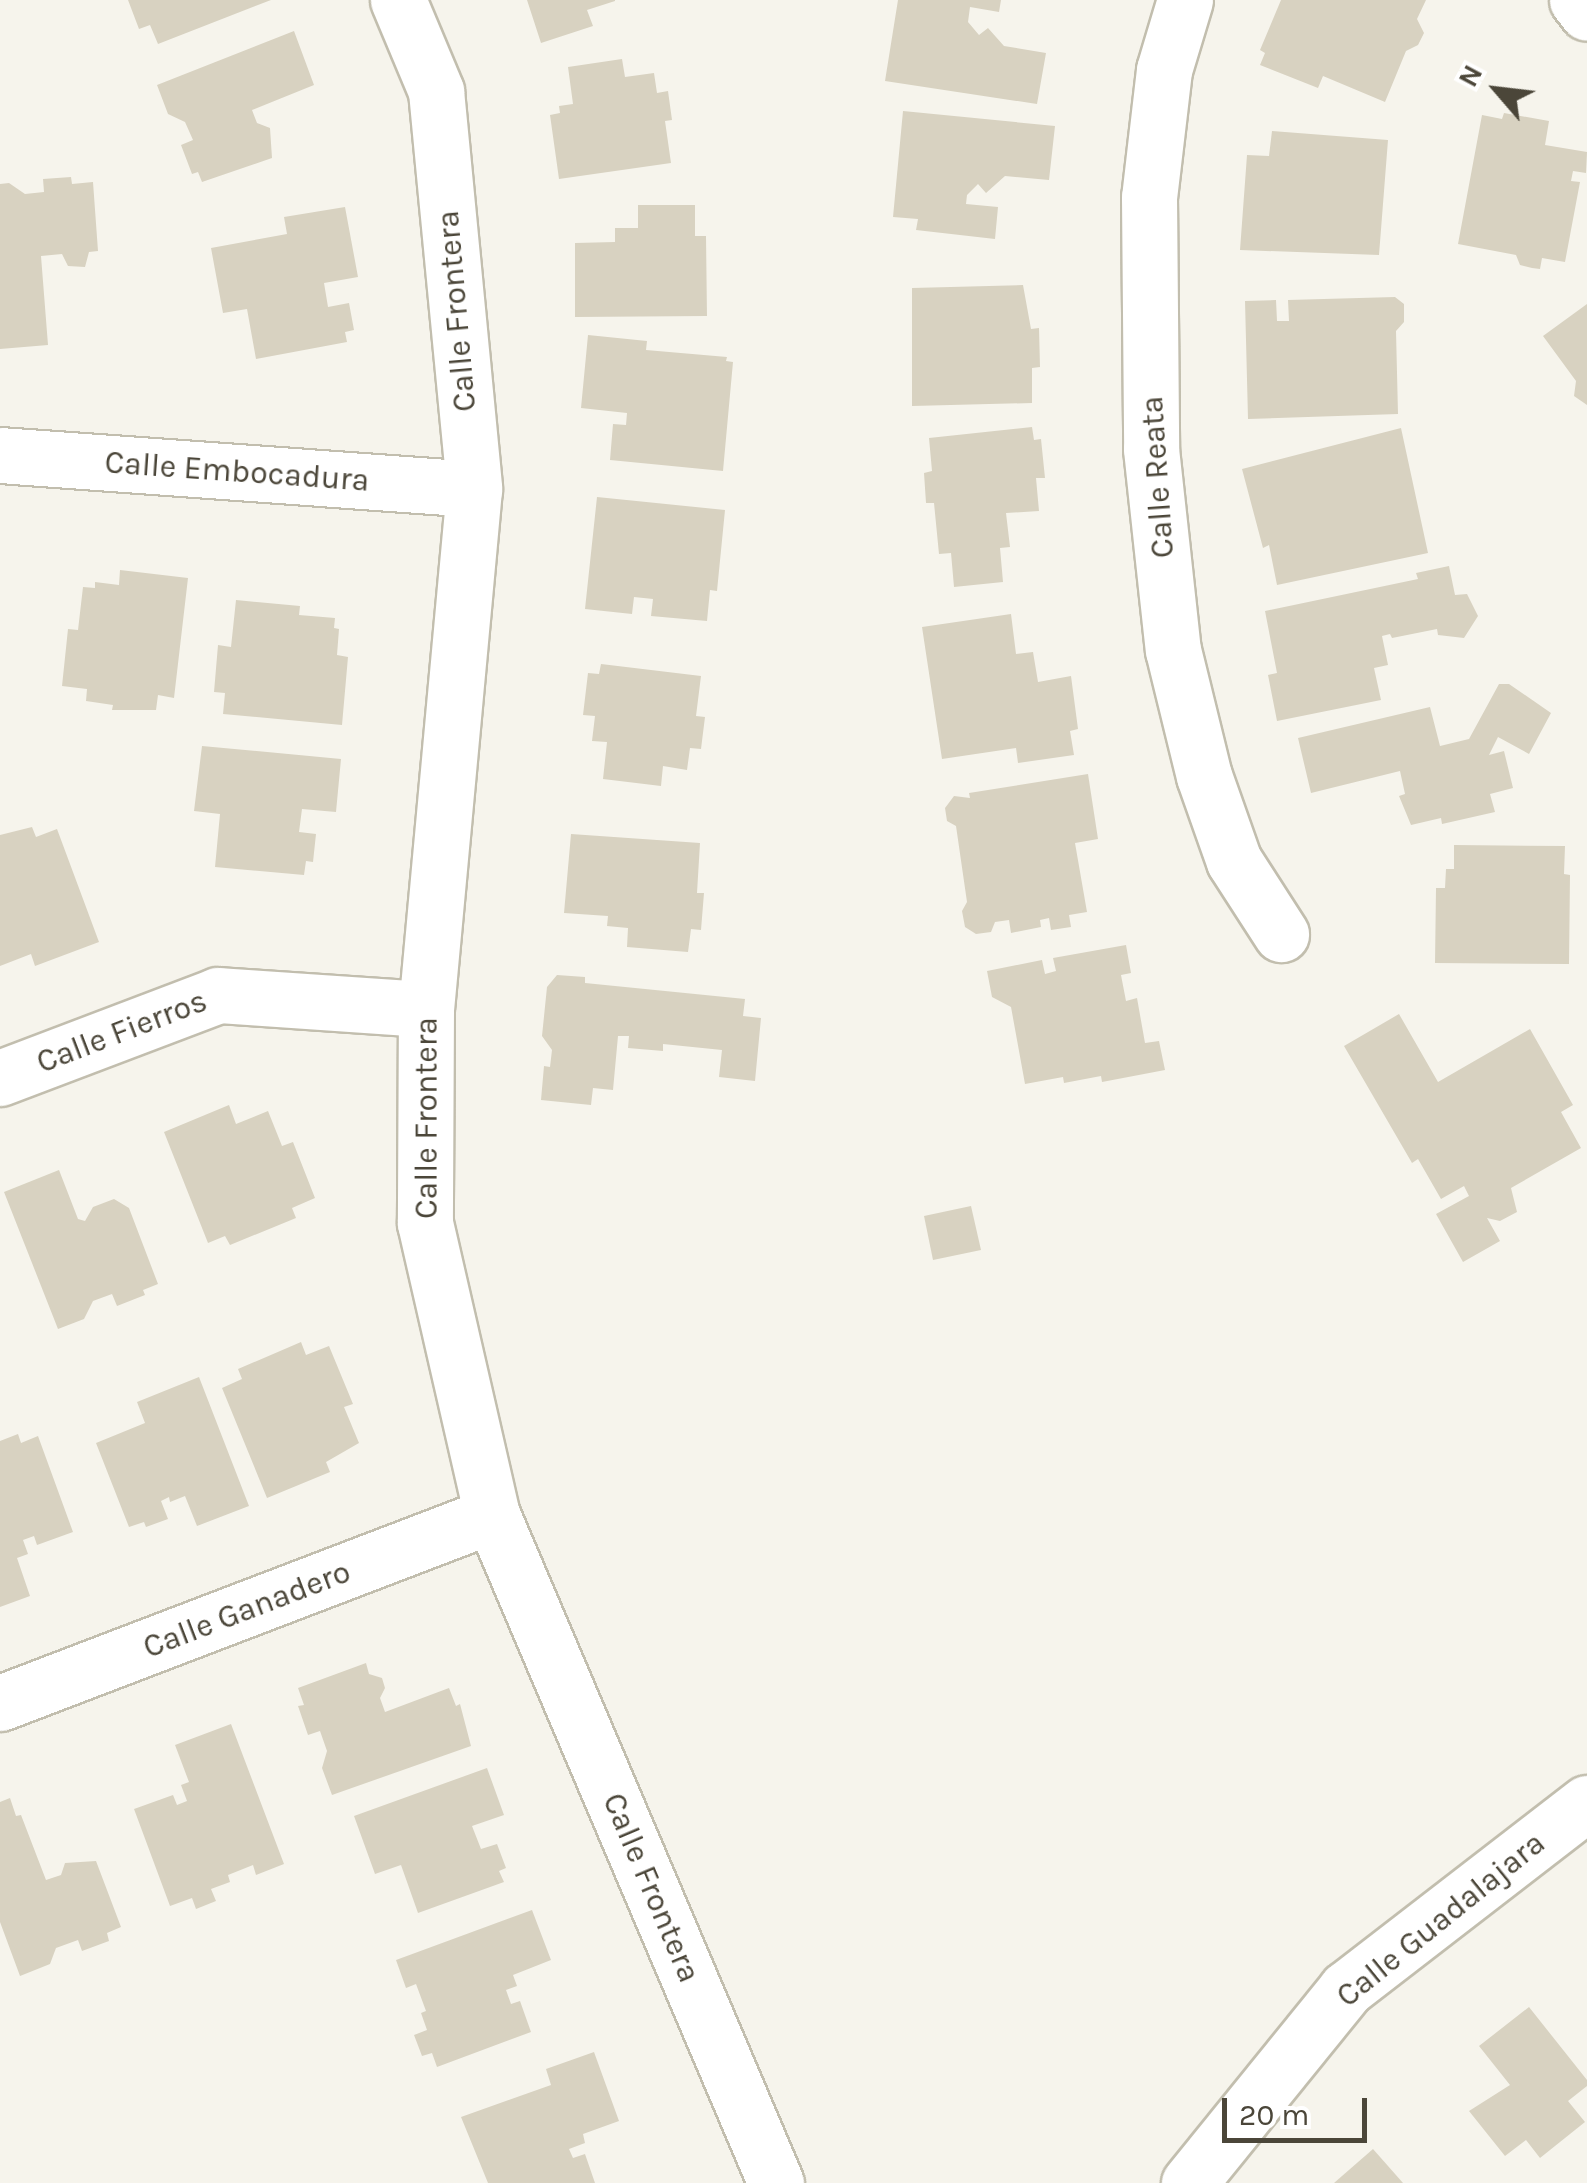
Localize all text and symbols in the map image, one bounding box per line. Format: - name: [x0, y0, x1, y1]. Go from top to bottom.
- north arrow: [1447, 40, 1547, 140]
- text: N: [1451, 59, 1489, 92]
- street label: Calle Frontera: [429, 209, 485, 413]
- street label: Calle Reata: [1133, 395, 1183, 559]
- street label: Calle Embocadura: [103, 444, 371, 500]
- street label: Calle Fierros: [31, 982, 213, 1082]
- street label: Calle Frontera: [408, 1017, 446, 1219]
- street label: Calle Ganadero: [138, 1553, 356, 1667]
- street label: Calle Frontera: [594, 1788, 708, 1988]
- street label: Calle Guadalajara: [1329, 1824, 1553, 2016]
- scale bar: [1227, 2078, 1372, 2140]
- text: 20 m: [1239, 2097, 1309, 2133]

